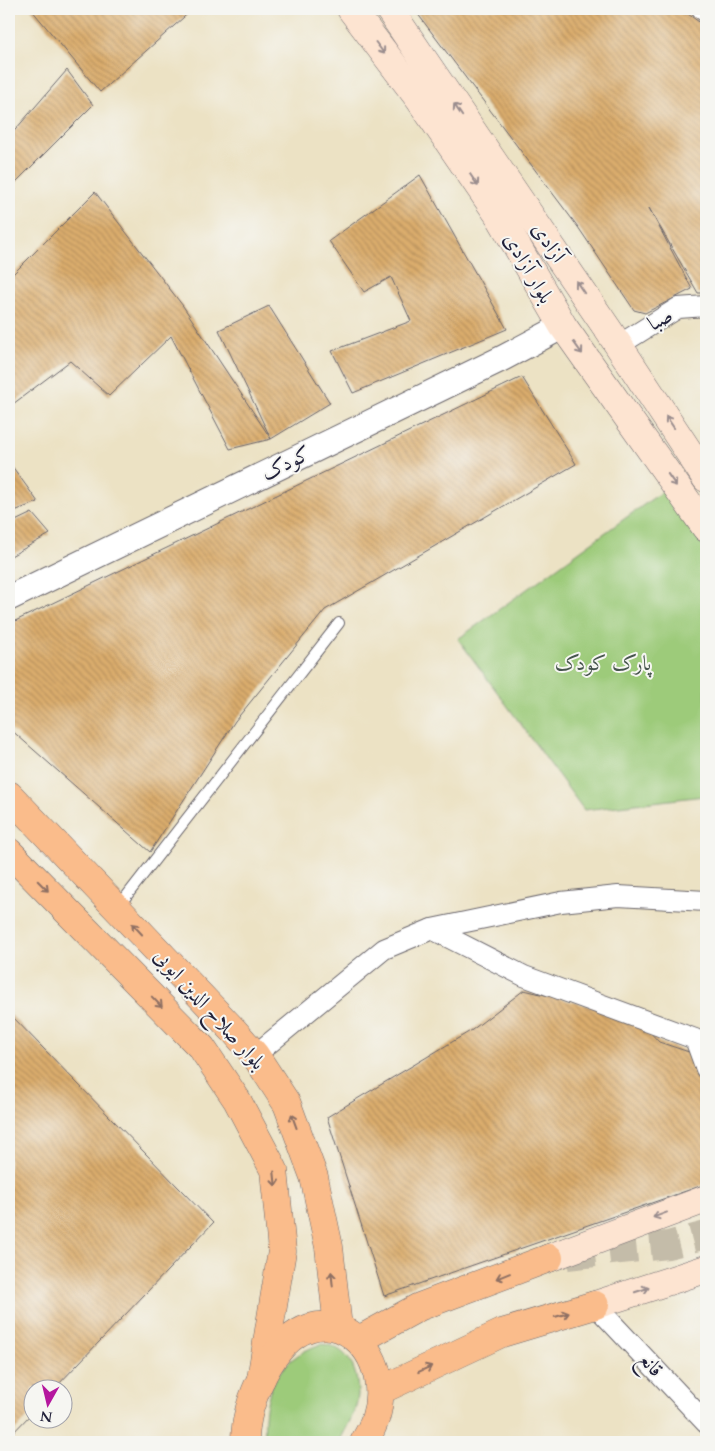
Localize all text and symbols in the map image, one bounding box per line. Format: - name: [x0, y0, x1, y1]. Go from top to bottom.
- one-way arrow: [375, 41, 385, 55]
- one-way arrow: [453, 103, 463, 117]
- one-way arrow: [469, 173, 479, 187]
- street label: آزادی: [525, 216, 574, 270]
- street label: بلوار آزادی: [497, 227, 561, 309]
- one-way arrow: [574, 280, 585, 294]
- street label: صبا: [642, 301, 678, 338]
- one-way arrow: [573, 341, 583, 355]
- one-way arrow: [665, 415, 675, 429]
- street label: کودک: [257, 439, 316, 488]
- one-way arrow: [667, 473, 677, 487]
- park label: پارک کودک: [555, 649, 652, 678]
- one-way arrow: [37, 880, 49, 893]
- one-way arrow: [131, 922, 143, 935]
- street label: بلوار صلاح الدین ایوبی: [144, 942, 272, 1079]
- one-way arrow: [151, 996, 163, 1008]
- one-way arrow: [289, 1114, 298, 1130]
- one-way arrow: [270, 1171, 279, 1187]
- one-way arrow: [653, 1211, 669, 1220]
- one-way arrow: [327, 1271, 337, 1287]
- one-way arrow: [496, 1272, 512, 1281]
- one-way arrow: [633, 1285, 649, 1295]
- one-way arrow: [553, 1309, 569, 1319]
- street label: قانع: [628, 1345, 670, 1386]
- one-way arrow: [417, 1364, 432, 1374]
- north arrow: [22, 1378, 72, 1428]
- text: N: [39, 1406, 54, 1427]

